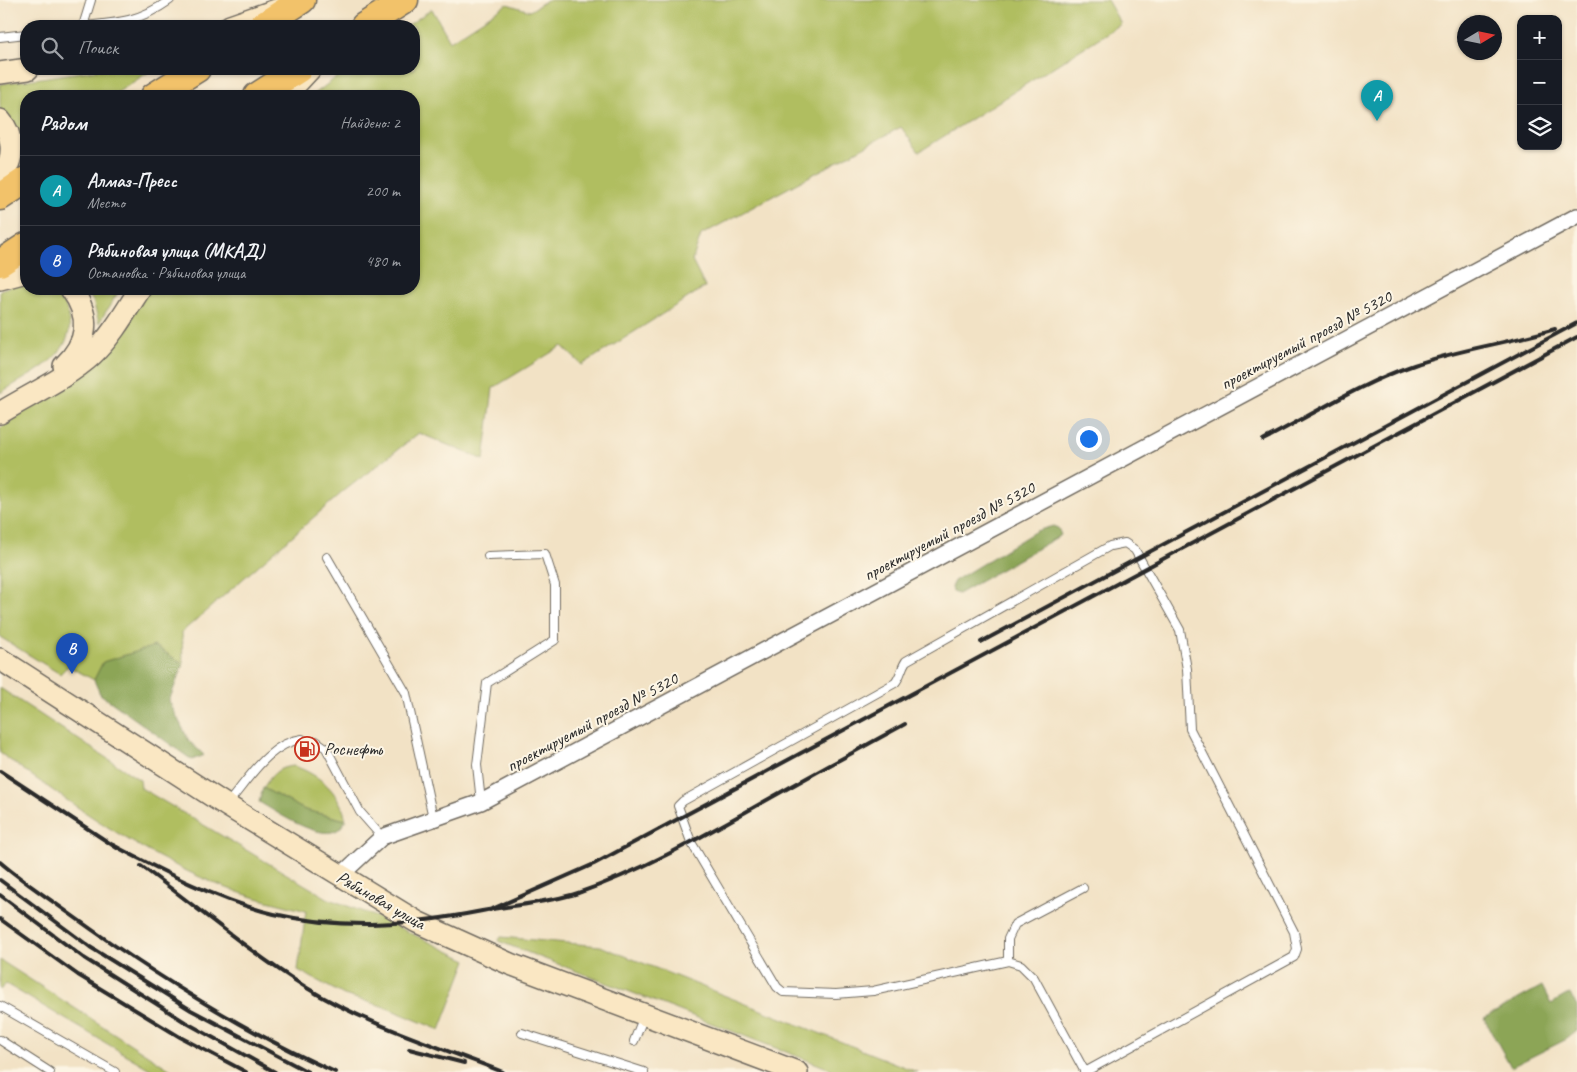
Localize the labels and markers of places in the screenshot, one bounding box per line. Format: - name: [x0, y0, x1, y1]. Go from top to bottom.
- pin: A: [1361, 80, 1393, 121]
- pin: B: [56, 633, 88, 674]
- fuel station icon: Роснефть: [294, 736, 320, 762]
- place label: Роснефть: [324, 738, 383, 760]

